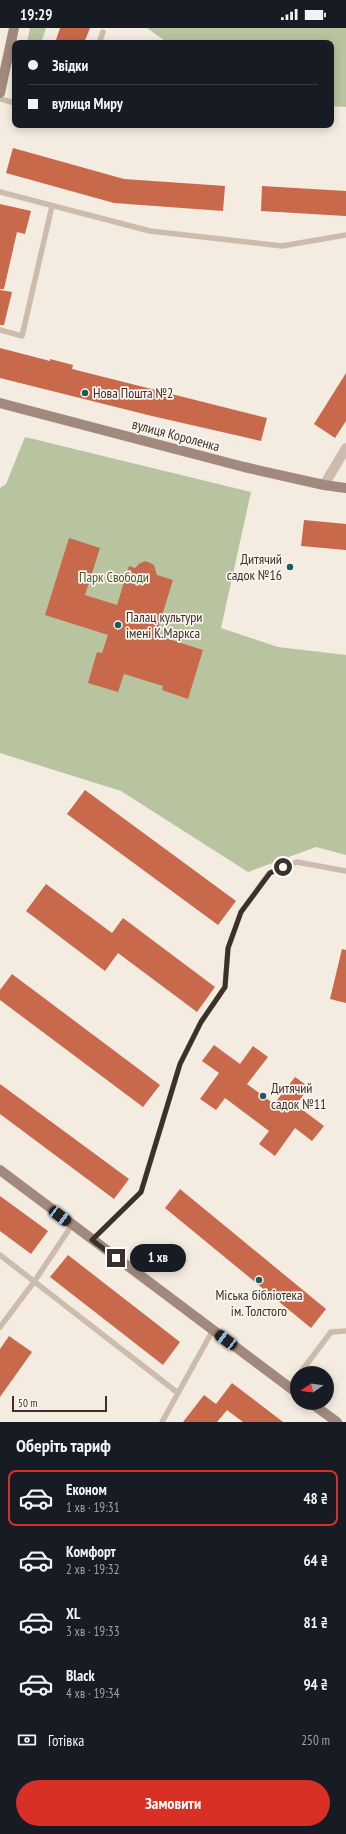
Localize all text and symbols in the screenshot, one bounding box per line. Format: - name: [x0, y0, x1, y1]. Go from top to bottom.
- text: 19:29: [20, 5, 52, 24]
- text: Звідки: [52, 56, 88, 75]
- text: вулиця Миру: [52, 94, 123, 113]
- place label: Нова Пошта №2: [93, 384, 173, 402]
- marker: Нова Пошта №2: [80, 388, 90, 398]
- street label: вулиця Короленка: [130, 415, 222, 455]
- place label: Дитячий садок №16: [227, 550, 282, 584]
- marker: Дитячий садок №16: [285, 562, 295, 572]
- park label: Парк Свободи: [79, 568, 149, 586]
- place label: Палац культури імені К.Маркса: [126, 608, 202, 642]
- marker: Палац культури імені К.Маркса: [113, 620, 123, 630]
- route start: [274, 858, 292, 876]
- place label: Дитячий садок №11: [271, 1079, 326, 1113]
- marker: Дитячий садок №11: [258, 1091, 268, 1101]
- car: [47, 1204, 73, 1228]
- callout: 1 хв: [130, 1244, 186, 1272]
- route end: [107, 1249, 125, 1267]
- text: 1 хв: [148, 1249, 168, 1266]
- marker: Міська бібліотека ім. Толстого: [254, 1275, 264, 1285]
- place label: Міська бібліотека ім. Толстого: [215, 1286, 303, 1320]
- car: [213, 1328, 239, 1352]
- north arrow: [290, 1366, 334, 1410]
- map controls: [290, 1366, 334, 1410]
- scale bar: [12, 1394, 107, 1413]
- text: 50 m: [18, 1396, 37, 1410]
- text: Оберіть тариф: [16, 1434, 111, 1457]
- icon: car: [18, 1480, 54, 1516]
- text: Економ: [66, 1480, 107, 1499]
- text: 48 ₴: [303, 1489, 328, 1508]
- text: 1 хв · 19:31: [66, 1499, 120, 1516]
- icon: car: [18, 1542, 54, 1578]
- text: Комфорт: [66, 1542, 116, 1561]
- text: 64 ₴: [303, 1551, 328, 1570]
- text: 2 хв · 19:32: [66, 1561, 120, 1578]
- icon: car: [18, 1604, 54, 1640]
- text: XL: [66, 1604, 80, 1623]
- text: 81 ₴: [303, 1613, 328, 1632]
- text: 3 хв · 19:33: [66, 1623, 120, 1640]
- icon: car: [18, 1666, 54, 1702]
- text: Black: [66, 1666, 95, 1685]
- text: 94 ₴: [303, 1675, 328, 1694]
- text: 4 хв · 19:34: [66, 1685, 120, 1702]
- icon: cash: [16, 1729, 38, 1751]
- text: Готівка: [48, 1731, 84, 1750]
- text: 250 m: [301, 1732, 330, 1749]
- button: Замовити: [16, 1780, 330, 1826]

